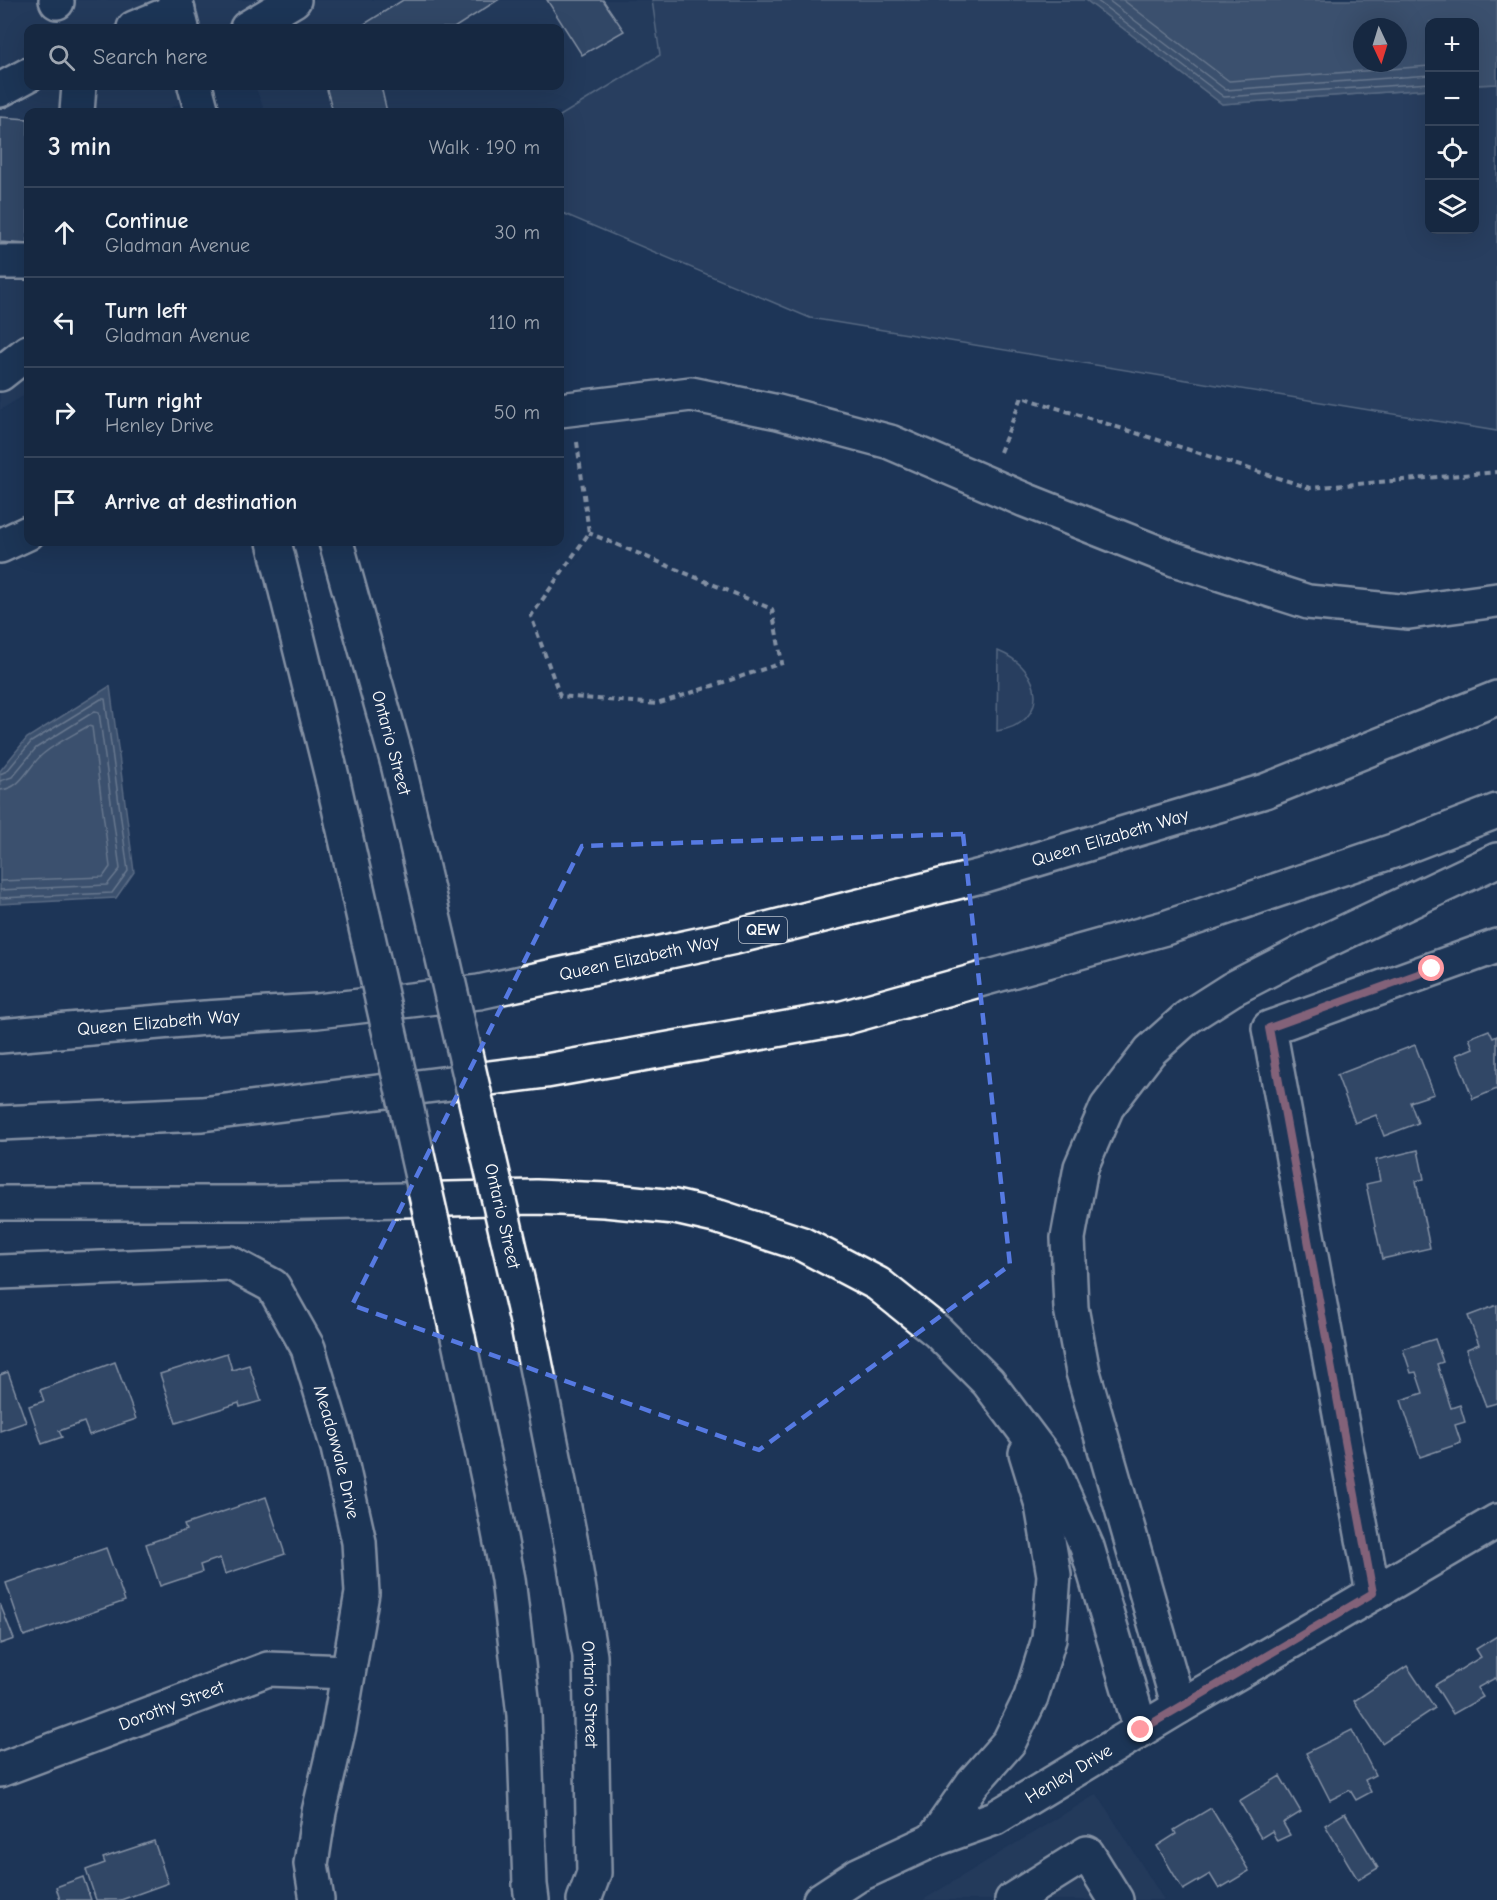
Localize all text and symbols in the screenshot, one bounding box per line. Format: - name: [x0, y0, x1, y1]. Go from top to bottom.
- north arrow: [1353, 18, 1407, 72]
- map controls: [1425, 18, 1479, 234]
- button: +: [1425, 18, 1479, 72]
- search box: [24, 24, 564, 90]
- icon: search: [45, 41, 78, 74]
- text: Search here: [93, 44, 208, 70]
- button: −: [1425, 72, 1479, 126]
- button: locate: [1425, 126, 1479, 180]
- text: 3 min: [48, 132, 111, 162]
- text: Walk · 190 m: [429, 136, 540, 159]
- button: layers: [1425, 180, 1479, 234]
- text: Continue: [105, 208, 188, 234]
- icon: ahead: [48, 216, 81, 249]
- text: 30 m: [494, 221, 540, 244]
- text: Gladman Avenue: [105, 234, 250, 257]
- text: Turn left: [105, 298, 187, 324]
- icon: left: [48, 306, 81, 339]
- text: 110 m: [489, 311, 540, 334]
- text: Gladman Avenue: [105, 324, 250, 347]
- text: Turn right: [105, 388, 202, 414]
- icon: right: [48, 396, 81, 429]
- text: 50 m: [494, 401, 540, 424]
- text: Henley Drive: [105, 414, 214, 437]
- icon: arrive: [48, 486, 81, 519]
- text: Arrive at destination: [105, 489, 297, 515]
- street label: Ontario Street: [367, 688, 415, 798]
- street label: Queen Elizabeth Way: [1029, 804, 1192, 871]
- road number: QEW: [739, 917, 787, 943]
- street label: Queen Elizabeth Way: [557, 930, 722, 985]
- route start: [1418, 955, 1444, 981]
- street label: Queen Elizabeth Way: [76, 1005, 241, 1040]
- street label: Ontario Street: [480, 1161, 525, 1272]
- street label: Meadowvale Drive: [309, 1383, 364, 1521]
- street label: Ontario Street: [577, 1639, 602, 1749]
- street label: Dorothy Street: [116, 1676, 228, 1735]
- route end: [1127, 1716, 1153, 1742]
- street label: Henley Drive: [1021, 1739, 1116, 1808]

